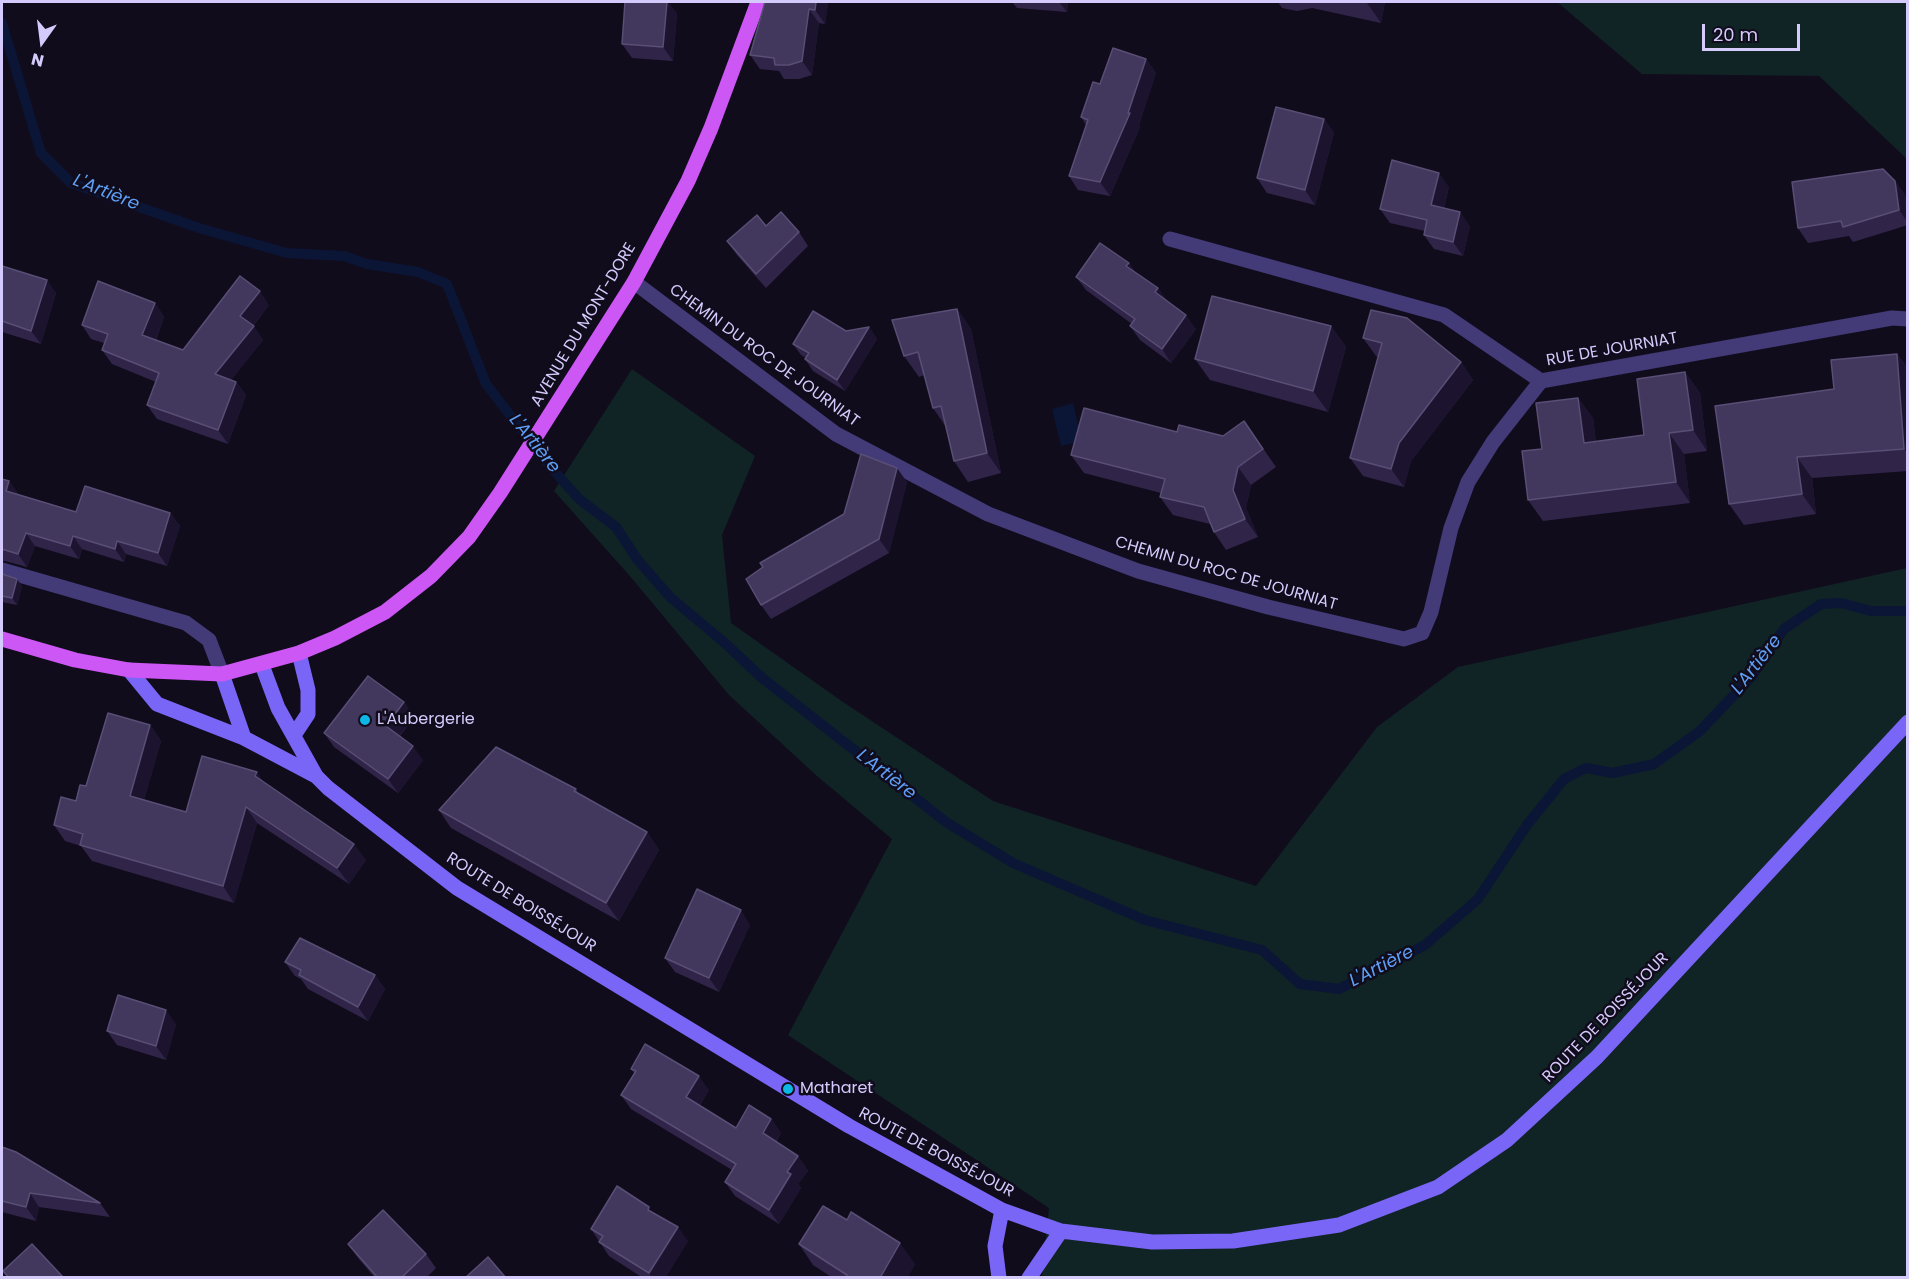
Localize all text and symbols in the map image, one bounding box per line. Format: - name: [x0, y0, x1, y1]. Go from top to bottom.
- north arrow: [12, 12, 72, 72]
- scale bar: [1705, 12, 1802, 50]
- text: 20 m: [1713, 22, 1758, 47]
- text: N: [29, 47, 46, 73]
- water label: L'Artière: [70, 170, 142, 216]
- street label: AVENUE DU MONT-DORE: [527, 240, 641, 410]
- street label: CHEMIN DU ROC DE JOURNIAT: [665, 281, 863, 431]
- street label: RUE DE JOURNIAT: [1545, 329, 1679, 371]
- water label: L'Artière: [504, 410, 564, 478]
- street label: CHEMIN DU ROC DE JOURNIAT: [1113, 533, 1339, 615]
- water label: L'Artière: [1727, 631, 1787, 699]
- place label: L'Aubergerie: [377, 710, 475, 730]
- marker: L'Aubergerie: [358, 713, 372, 727]
- water label: L'Artière: [852, 745, 920, 805]
- street label: ROUTE DE BOISSÉJOUR: [443, 849, 599, 957]
- water label: L'Artière: [1346, 942, 1418, 992]
- street label: ROUTE DE BOISSÉJOUR: [1539, 949, 1673, 1087]
- place label: Matharet: [800, 1079, 873, 1099]
- marker: Matharet: [781, 1082, 795, 1096]
- street label: ROUTE DE BOISSÉJOUR: [855, 1104, 1017, 1202]

